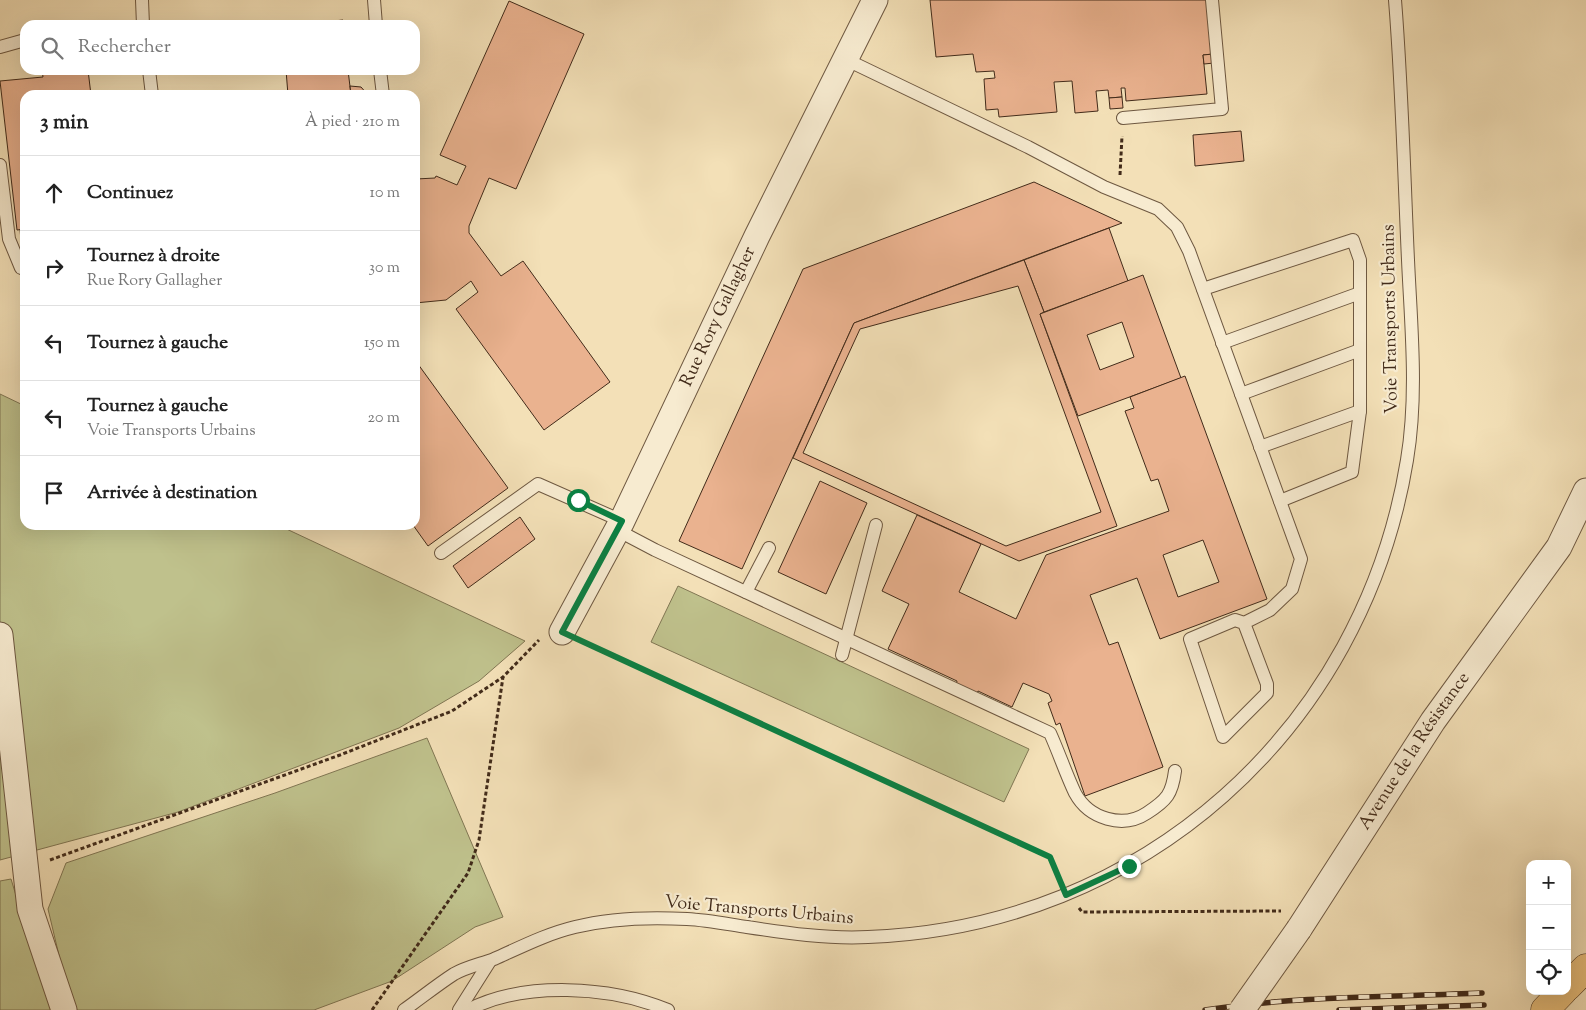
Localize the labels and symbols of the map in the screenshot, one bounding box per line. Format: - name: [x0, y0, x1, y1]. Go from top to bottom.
- street label: Voie Transports Urbains: [1376, 224, 1406, 414]
- street label: Rue Rory Gallagher: [674, 242, 763, 391]
- route start: [567, 489, 590, 512]
- street label: Avenue de la Résistance: [1353, 667, 1477, 836]
- route end: [1118, 855, 1141, 878]
- street label: Voie Transports Urbains: [663, 890, 855, 932]

